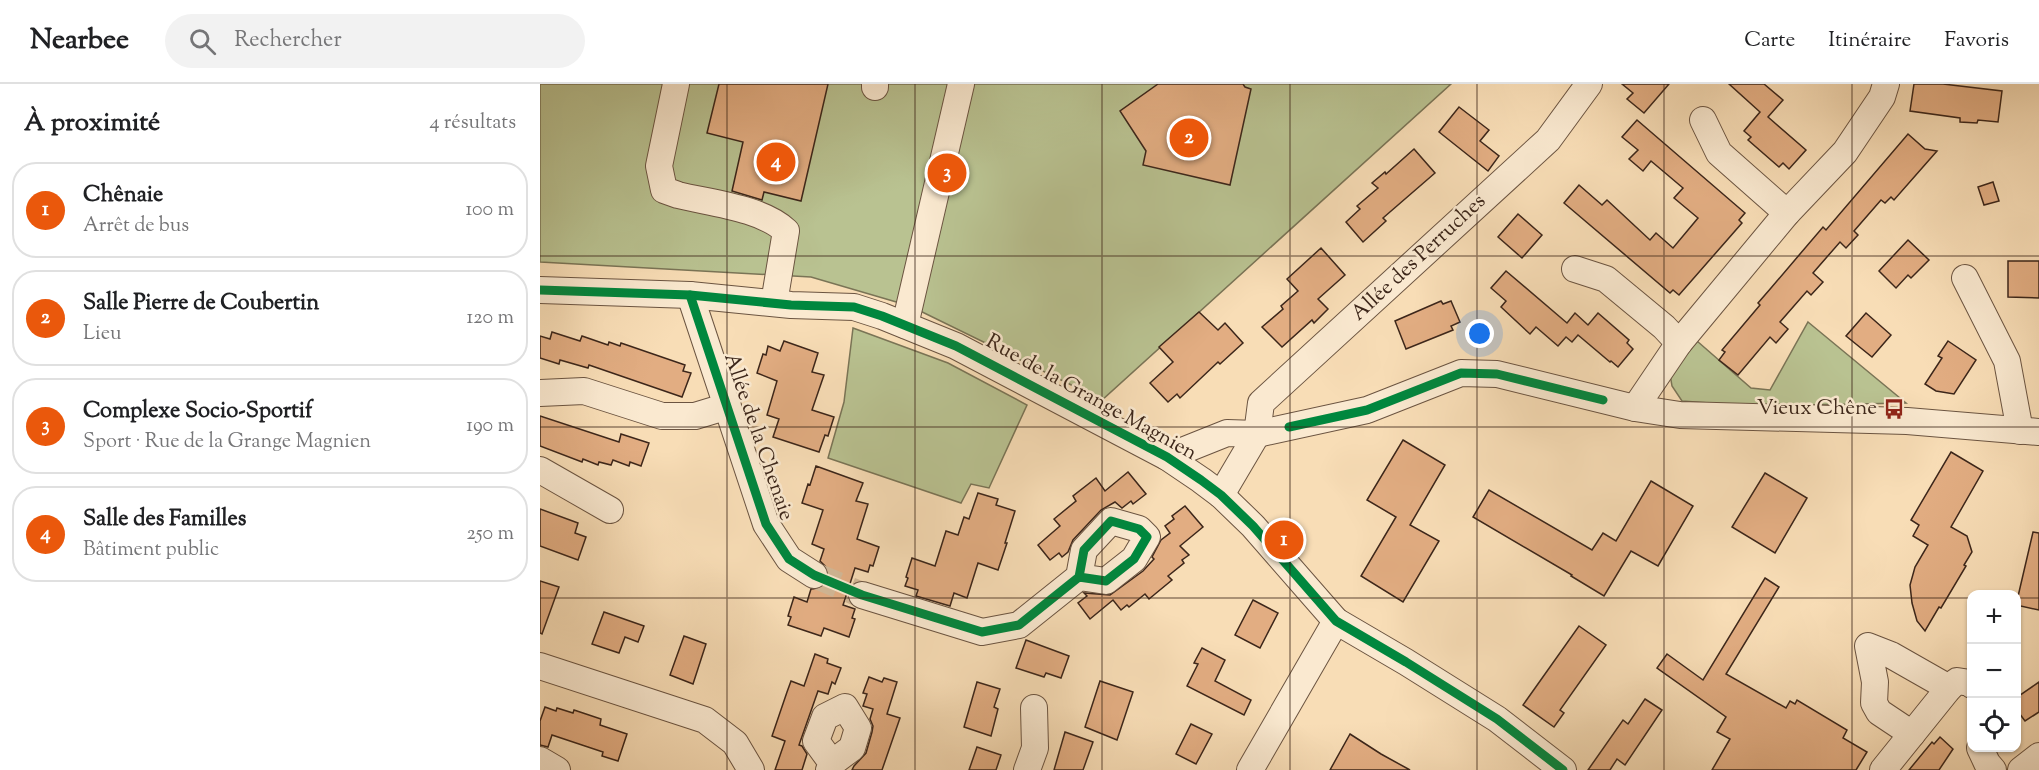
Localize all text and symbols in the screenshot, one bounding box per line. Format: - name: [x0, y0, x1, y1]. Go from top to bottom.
- search box: [165, 14, 585, 68]
- text: Nearbee: [30, 21, 129, 61]
- icon: search: [186, 25, 219, 58]
- text: Rechercher: [234, 25, 342, 57]
- text: Carte: [1744, 26, 1795, 56]
- text: Itinéraire: [1828, 26, 1911, 56]
- text: Favoris: [1944, 26, 2009, 56]
- text: À proximité: [24, 105, 160, 142]
- text: 4 résultats: [430, 109, 516, 138]
- pin: 2: [1170, 116, 1208, 160]
- pin: 4: [756, 140, 796, 184]
- pin: 3: [928, 150, 966, 196]
- text: Chênaie: [83, 180, 163, 212]
- street label: Allée des Perruches: [1345, 187, 1493, 329]
- text: 1: [42, 196, 49, 225]
- text: 100 m: [465, 196, 514, 225]
- text: Arrêt de bus: [83, 212, 189, 241]
- text: Salle Pierre de Coubertin: [83, 288, 319, 320]
- text: 2: [41, 304, 50, 333]
- text: 120 m: [466, 304, 514, 333]
- your location: [1465, 319, 1494, 348]
- text: Lieu: [83, 320, 121, 349]
- street label: Rue de la Grange Magnien: [980, 327, 1202, 469]
- street label: Allée de la Chenaie: [715, 349, 801, 525]
- place label: Vieux Chêne: [1757, 394, 1877, 424]
- text: Complexe Socio-Sportif: [83, 396, 313, 428]
- bus stop icon: Vieux Chêne: [1882, 397, 1906, 421]
- text: 3: [41, 412, 50, 441]
- text: 190 m: [466, 412, 514, 441]
- text: Sport · Rue de la Grange Magnien: [83, 428, 371, 457]
- text: Salle des Familles: [83, 504, 246, 536]
- pin: 1: [1264, 518, 1304, 562]
- text: 4: [40, 520, 51, 549]
- text: 250 m: [466, 520, 514, 549]
- text: Bâtiment public: [83, 536, 219, 565]
- map controls: [1967, 590, 2021, 752]
- button: +: [1967, 590, 2021, 644]
- button: −: [1967, 644, 2021, 698]
- button: locate: [1967, 698, 2021, 752]

